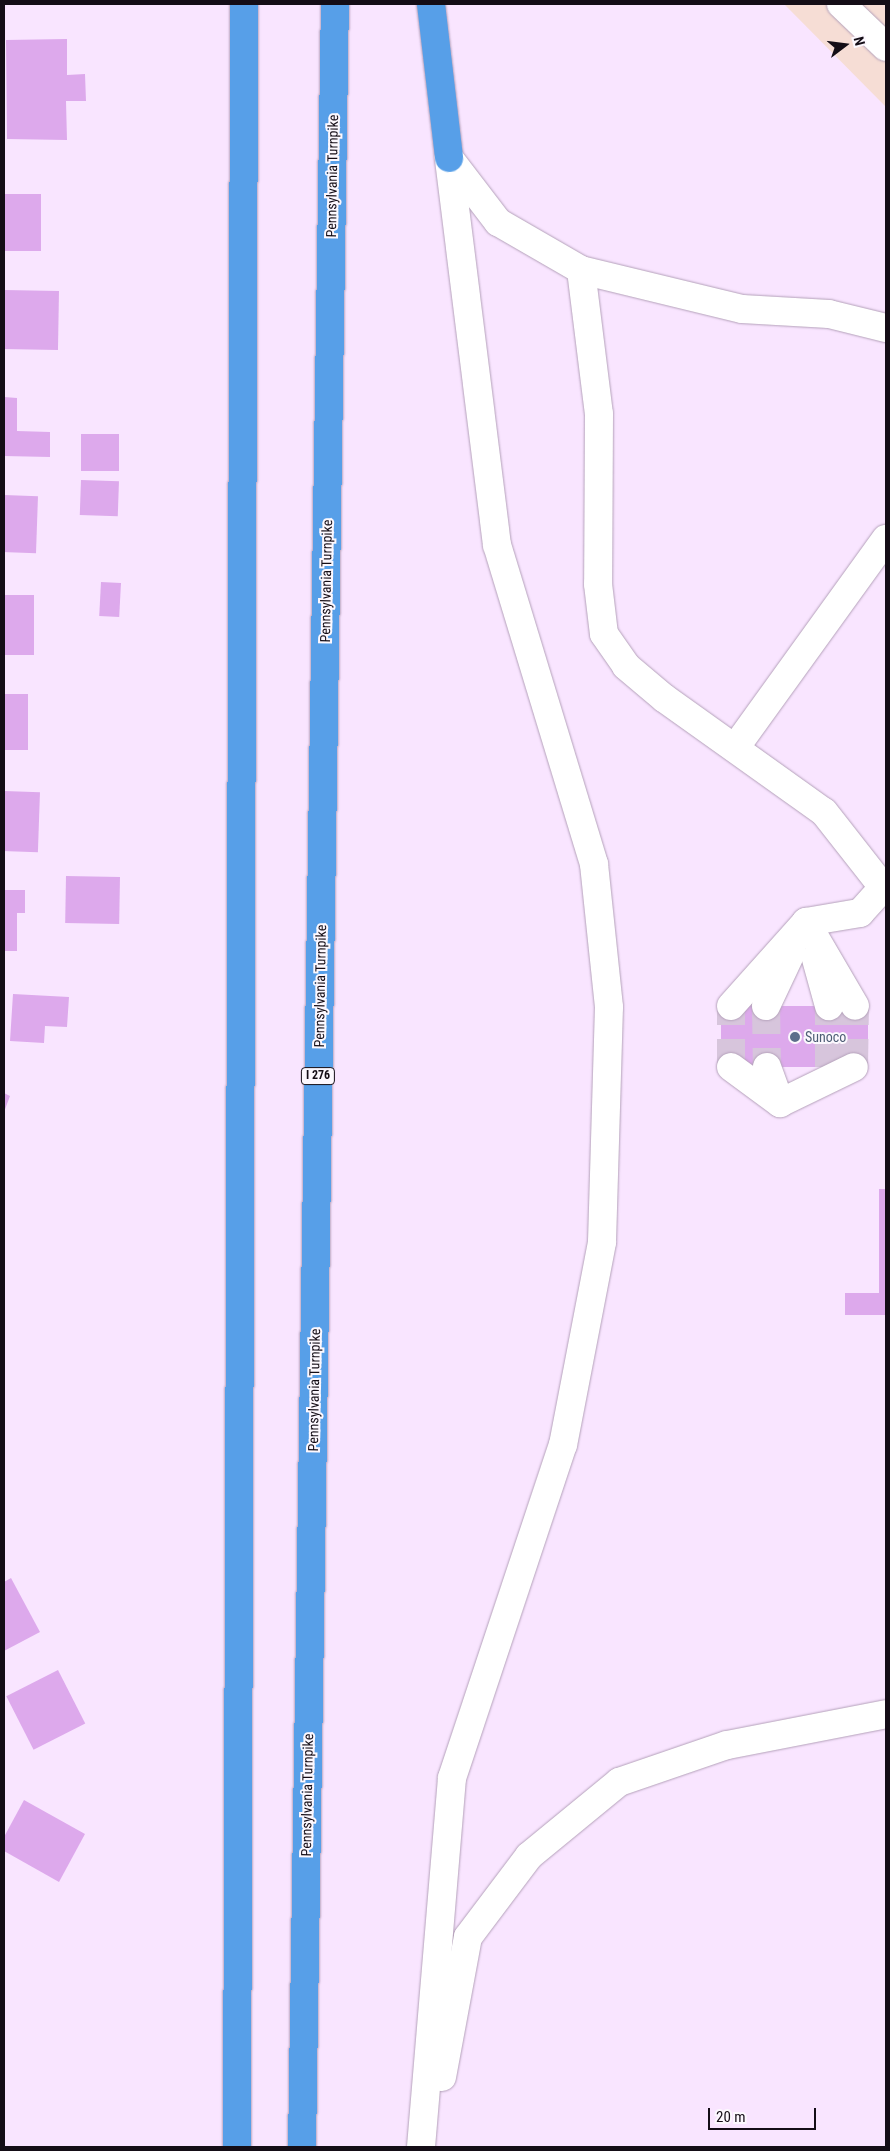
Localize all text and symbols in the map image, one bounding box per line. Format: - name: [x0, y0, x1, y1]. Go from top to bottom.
- north arrow: [820, 20, 870, 70]
- text: N: [851, 35, 868, 47]
- street label: Pennsylvania Turnpike: [323, 114, 341, 238]
- street label: Pennsylvania Turnpike: [317, 519, 335, 643]
- street label: Pennsylvania Turnpike: [311, 924, 329, 1048]
- place label: Sunoco: [805, 1029, 846, 1045]
- marker: Sunoco: [789, 1031, 801, 1043]
- road number: I 276: [300, 1066, 336, 1086]
- street label: Pennsylvania Turnpike: [305, 1328, 323, 1452]
- street label: Pennsylvania Turnpike: [298, 1733, 316, 1857]
- scale bar: [710, 2098, 818, 2130]
- text: 20 m: [716, 2108, 746, 2126]

